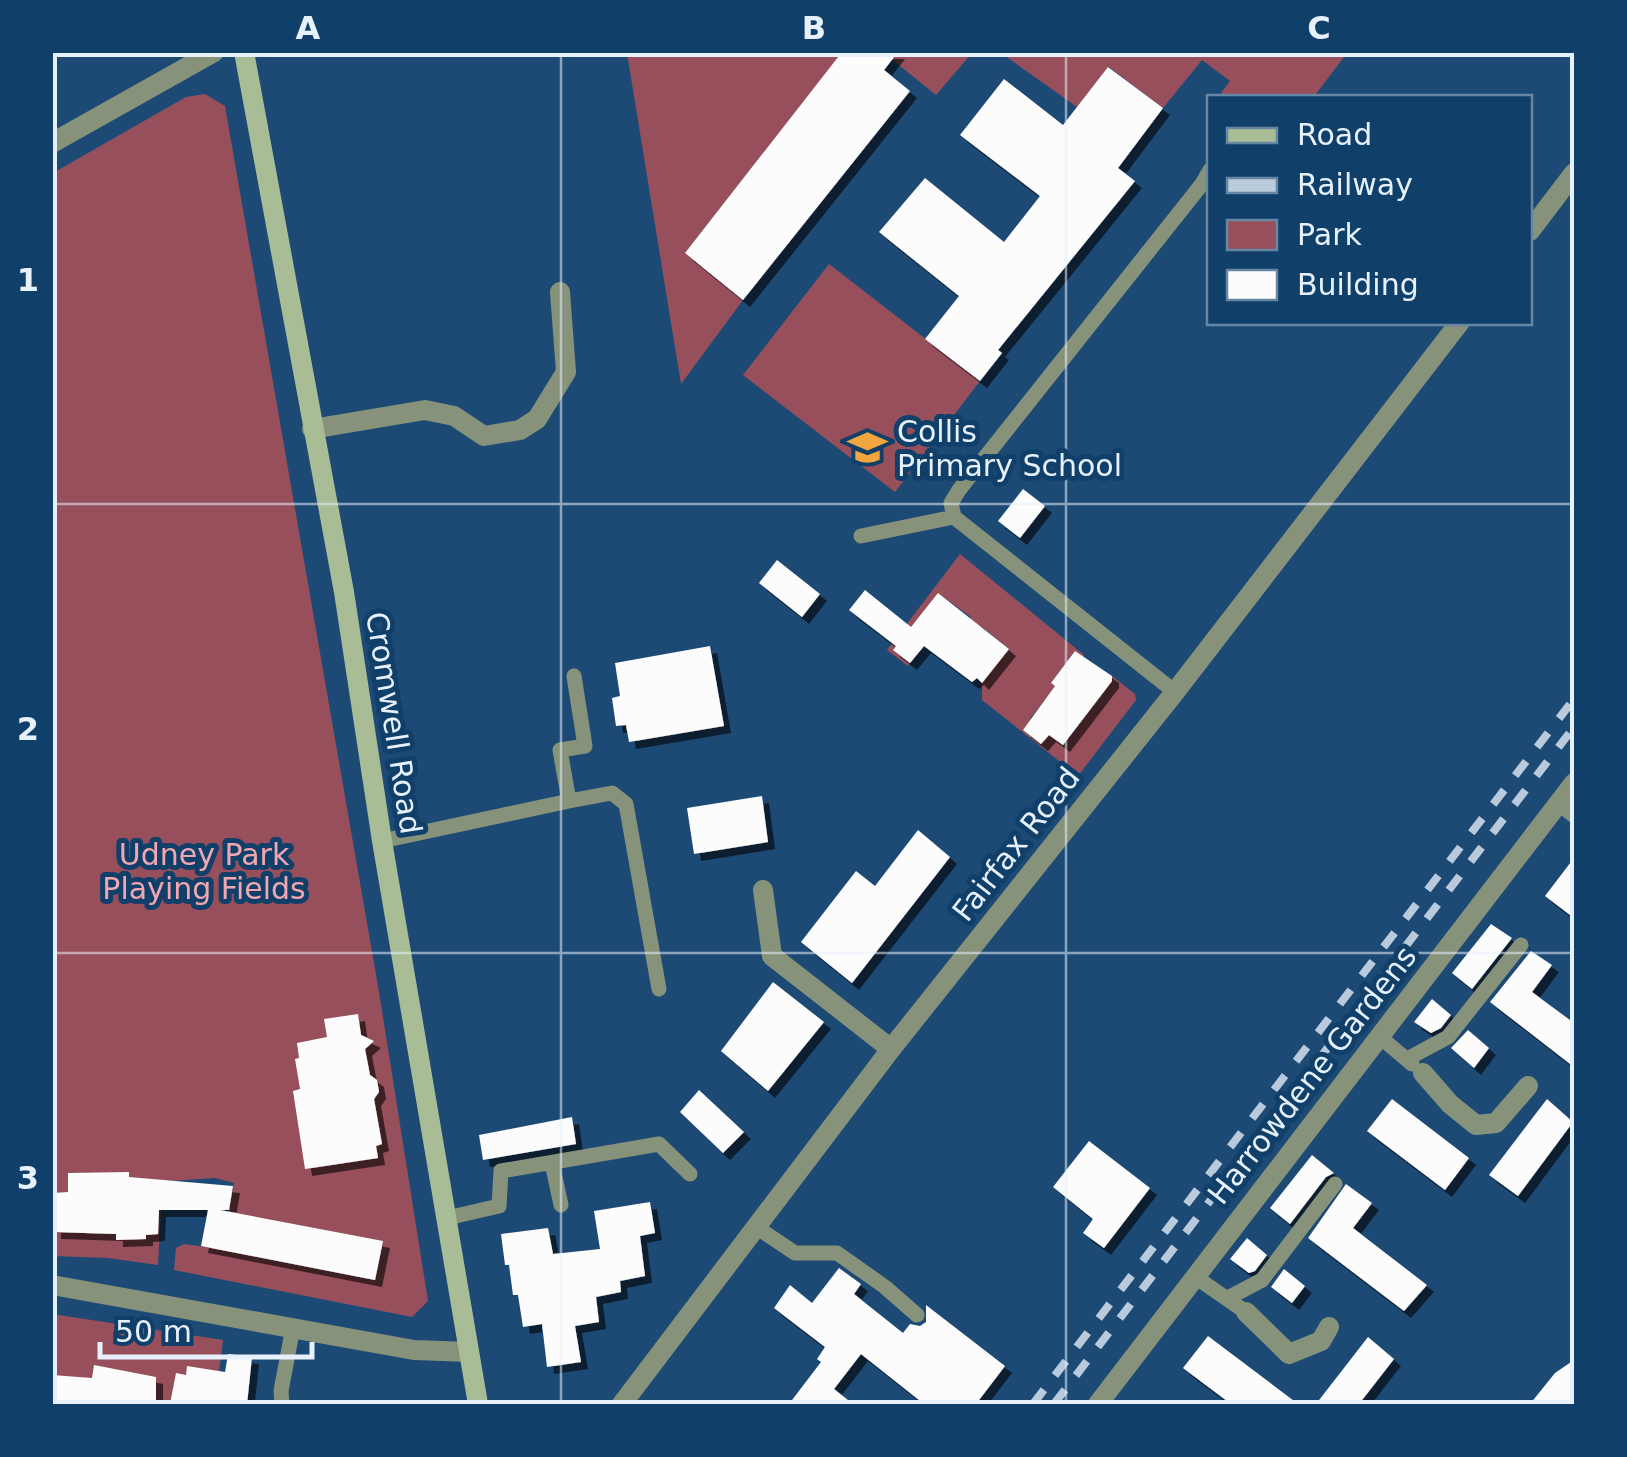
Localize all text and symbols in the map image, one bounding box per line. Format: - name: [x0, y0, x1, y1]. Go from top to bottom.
- text: A: [296, 9, 321, 47]
- text: B: [802, 9, 826, 47]
- text: C: [1307, 9, 1331, 47]
- legend: [1207, 95, 1532, 325]
- text: Road: [1297, 117, 1372, 152]
- text: Railway: [1297, 167, 1413, 202]
- text: Park: [1297, 217, 1362, 252]
- text: 1: [17, 261, 39, 299]
- text: Building: [1297, 267, 1419, 302]
- place label: Collis Primary School: [897, 414, 1122, 483]
- school or university icon: Collis Primary School: [846, 427, 888, 469]
- street label: Cromwell Road: [359, 609, 429, 837]
- text: 2: [17, 710, 39, 748]
- street label: Fairfax Road: [945, 760, 1087, 928]
- park label: Udney Park Playing Fields: [102, 837, 306, 906]
- street label: Harrowdene Gardens: [1201, 939, 1423, 1211]
- text: 3: [17, 1159, 39, 1197]
- scale bar: [100, 1297, 312, 1359]
- text: 50 m: [115, 1314, 192, 1349]

